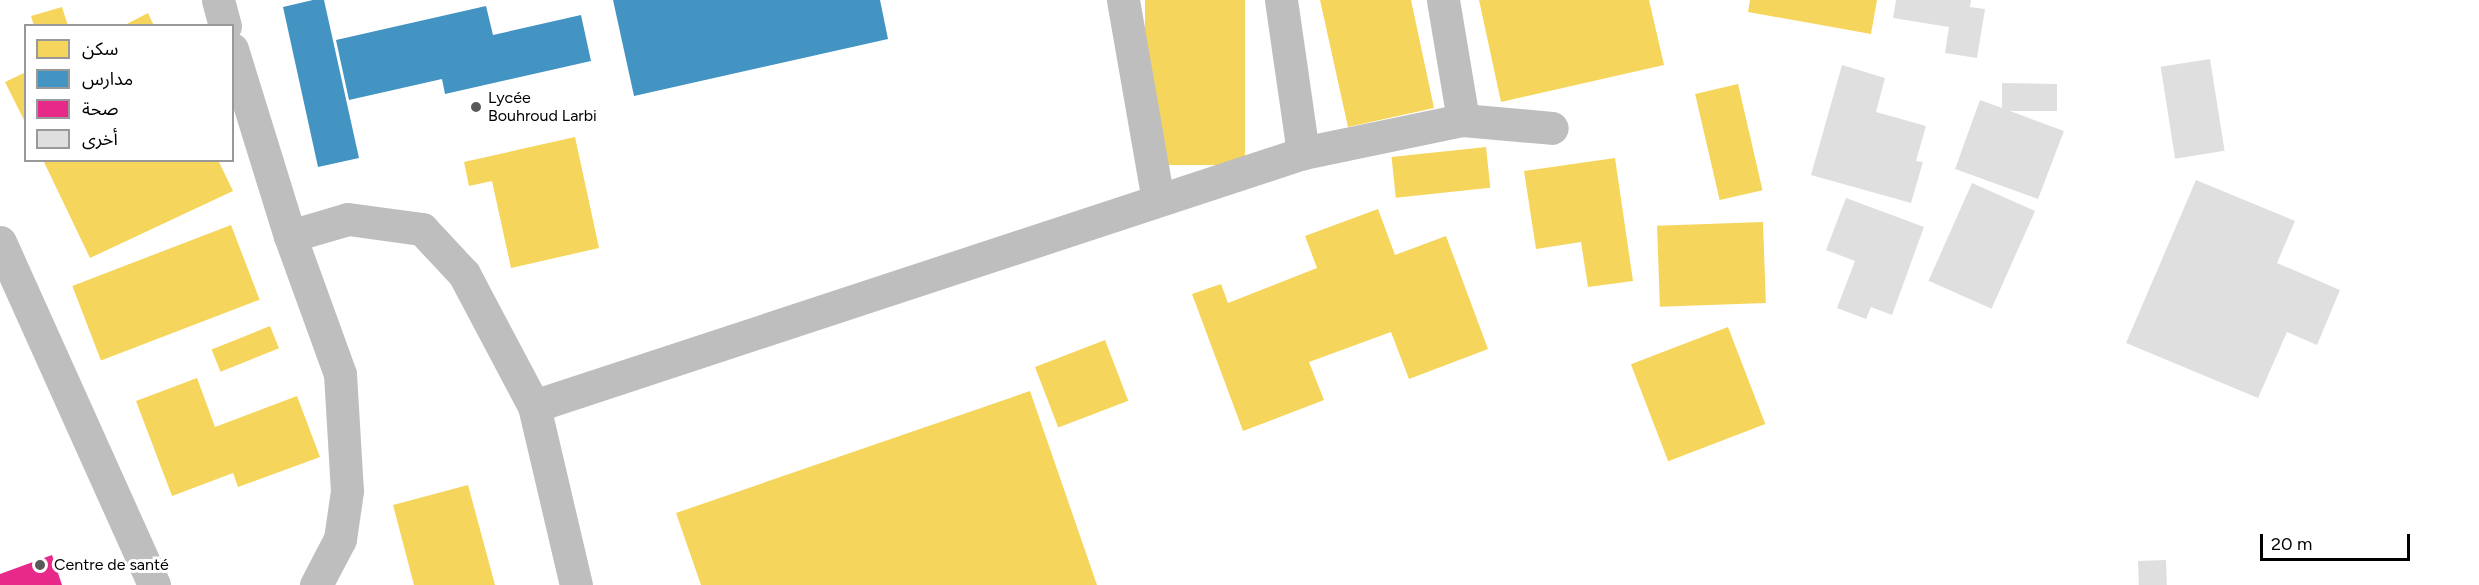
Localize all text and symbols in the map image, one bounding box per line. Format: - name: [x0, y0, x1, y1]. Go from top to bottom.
- legend: [24, 24, 234, 162]
- text: سكن: [82, 38, 118, 60]
- text: مدارس: [82, 68, 133, 90]
- place label: Lycée Bouhroud Larbi: [488, 88, 597, 126]
- text: صحة: [82, 98, 118, 120]
- marker: Lycée Bouhroud Larbi: [469, 100, 483, 114]
- text: أخرى: [82, 128, 118, 150]
- scale bar: [2263, 522, 2413, 560]
- text: 20 m: [2271, 533, 2312, 555]
- place label: Centre de santé: [54, 555, 169, 575]
- marker: Centre de santé: [31, 556, 49, 574]

